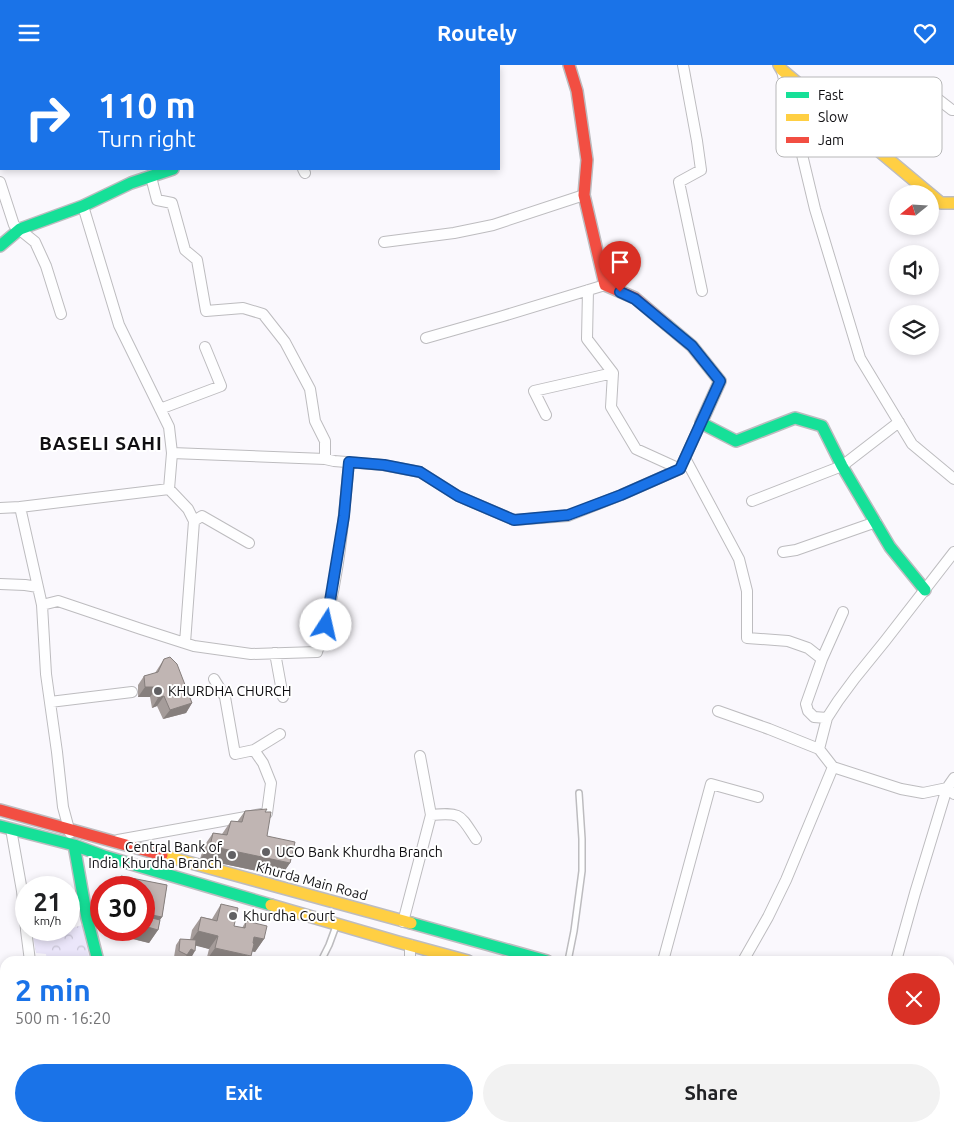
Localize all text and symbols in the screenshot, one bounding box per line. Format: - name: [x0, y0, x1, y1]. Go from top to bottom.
- icon: menu: [15, 19, 43, 47]
- icon: heart: [911, 19, 939, 47]
- text: Routely: [437, 20, 517, 45]
- legend: [776, 77, 942, 157]
- icon: right: [15, 85, 80, 150]
- text: 110 m: [98, 85, 196, 125]
- text: Fast: [818, 87, 844, 103]
- text: Slow: [818, 109, 848, 125]
- text: Turn right: [98, 126, 196, 151]
- text: Jam: [818, 132, 844, 148]
- north arrow: [889, 185, 939, 235]
- map controls: [889, 185, 939, 355]
- pin: [599, 241, 641, 292]
- button: sound: [889, 245, 939, 295]
- icon: arrive: [606, 248, 634, 276]
- button: layers: [889, 305, 939, 355]
- district label: BASELI SAHI: [39, 432, 163, 454]
- position arrow: [299, 598, 351, 650]
- place label: KHURDHA CHURCH: [168, 683, 291, 699]
- marker: KHURDHA CHURCH: [152, 685, 164, 697]
- place label: Central Bank of India Khurdha Branch: [88, 839, 223, 871]
- place label: UCO Bank Khurdha Branch: [276, 844, 443, 860]
- marker: UCO Bank Khurdha Branch: [260, 846, 272, 858]
- marker: Central Bank of India Khurdha Branch: [226, 849, 238, 861]
- street label: Khurda Main Road: [255, 858, 369, 904]
- speed limit sign: 30: [90, 876, 155, 941]
- text: 21: [33, 888, 62, 916]
- place label: Khurdha Court: [243, 908, 335, 924]
- marker: Khurdha Court: [227, 910, 239, 922]
- text: km/h: [34, 914, 61, 927]
- text: 2 min: [15, 973, 91, 1007]
- button: close: [888, 973, 940, 1025]
- text: 500 m · 16:20: [15, 1009, 111, 1027]
- button: Exit: [15, 1064, 473, 1122]
- button: Share: [483, 1064, 940, 1122]

